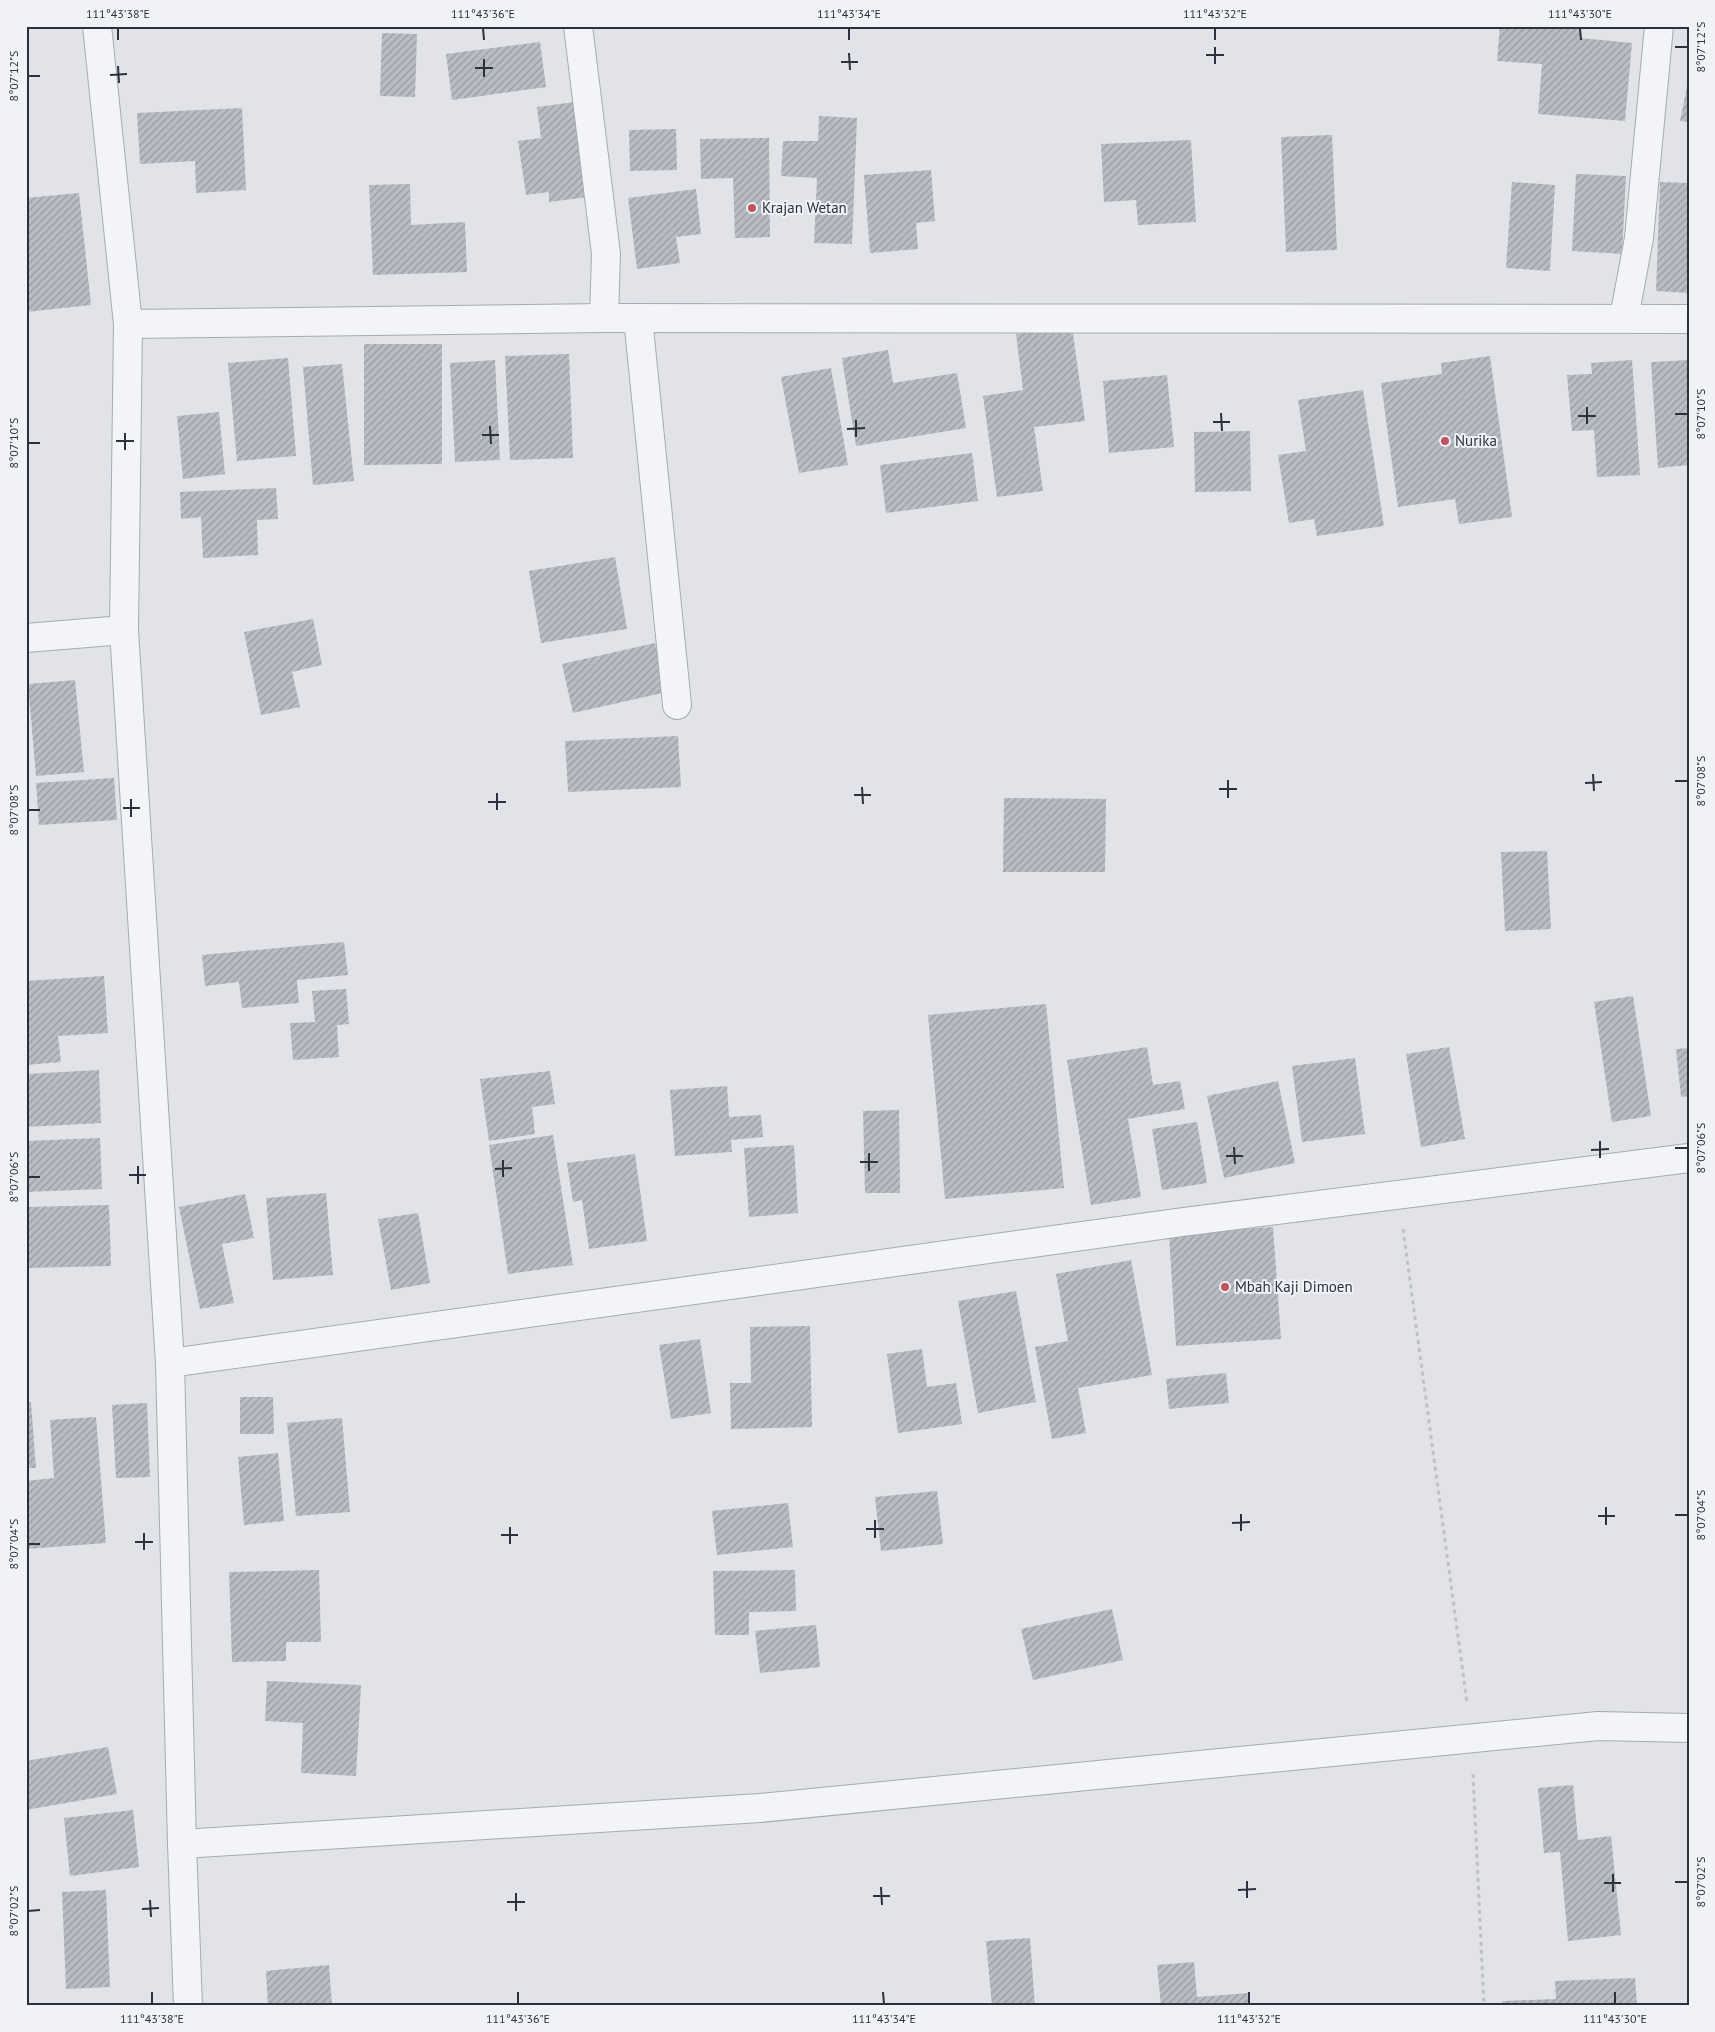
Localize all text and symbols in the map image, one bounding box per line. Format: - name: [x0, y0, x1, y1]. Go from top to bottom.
- text: 111°43'38"E: [86, 6, 150, 21]
- text: 111°43'36"E: [451, 6, 515, 21]
- text: 111°43'34"E: [817, 6, 881, 21]
- text: 111°43'32"E: [1183, 6, 1247, 21]
- text: 111°43'30"E: [1548, 6, 1612, 21]
- text: 8°07'12"S: [1693, 22, 1708, 72]
- text: 8°07'12"S: [6, 51, 21, 101]
- place label: Krajan Wetan: [762, 198, 847, 217]
- marker: Krajan Wetan: [746, 202, 758, 214]
- text: 8°07'10"S: [1693, 389, 1708, 439]
- text: 8°07'10"S: [6, 418, 21, 468]
- place label: Nurika: [1455, 431, 1497, 450]
- marker: Nurika: [1439, 435, 1451, 447]
- text: 8°07'08"S: [1693, 756, 1708, 806]
- text: 8°07'08"S: [6, 785, 21, 835]
- text: 8°07'06"S: [1693, 1123, 1708, 1173]
- text: 8°07'06"S: [6, 1152, 21, 1202]
- place label: Mbah Kaji Dimoen: [1235, 1277, 1353, 1296]
- marker: Mbah Kaji Dimoen: [1219, 1281, 1231, 1293]
- text: 8°07'04"S: [1693, 1490, 1708, 1540]
- text: 8°07'04"S: [6, 1519, 21, 1569]
- text: 8°07'02"S: [1693, 1857, 1708, 1907]
- text: 8°07'02"S: [6, 1886, 21, 1936]
- text: 111°43'38"E: [120, 2011, 184, 2026]
- text: 111°43'36"E: [486, 2011, 550, 2026]
- text: 111°43'34"E: [852, 2011, 916, 2026]
- text: 111°43'32"E: [1217, 2011, 1281, 2026]
- text: 111°43'30"E: [1583, 2011, 1647, 2026]

